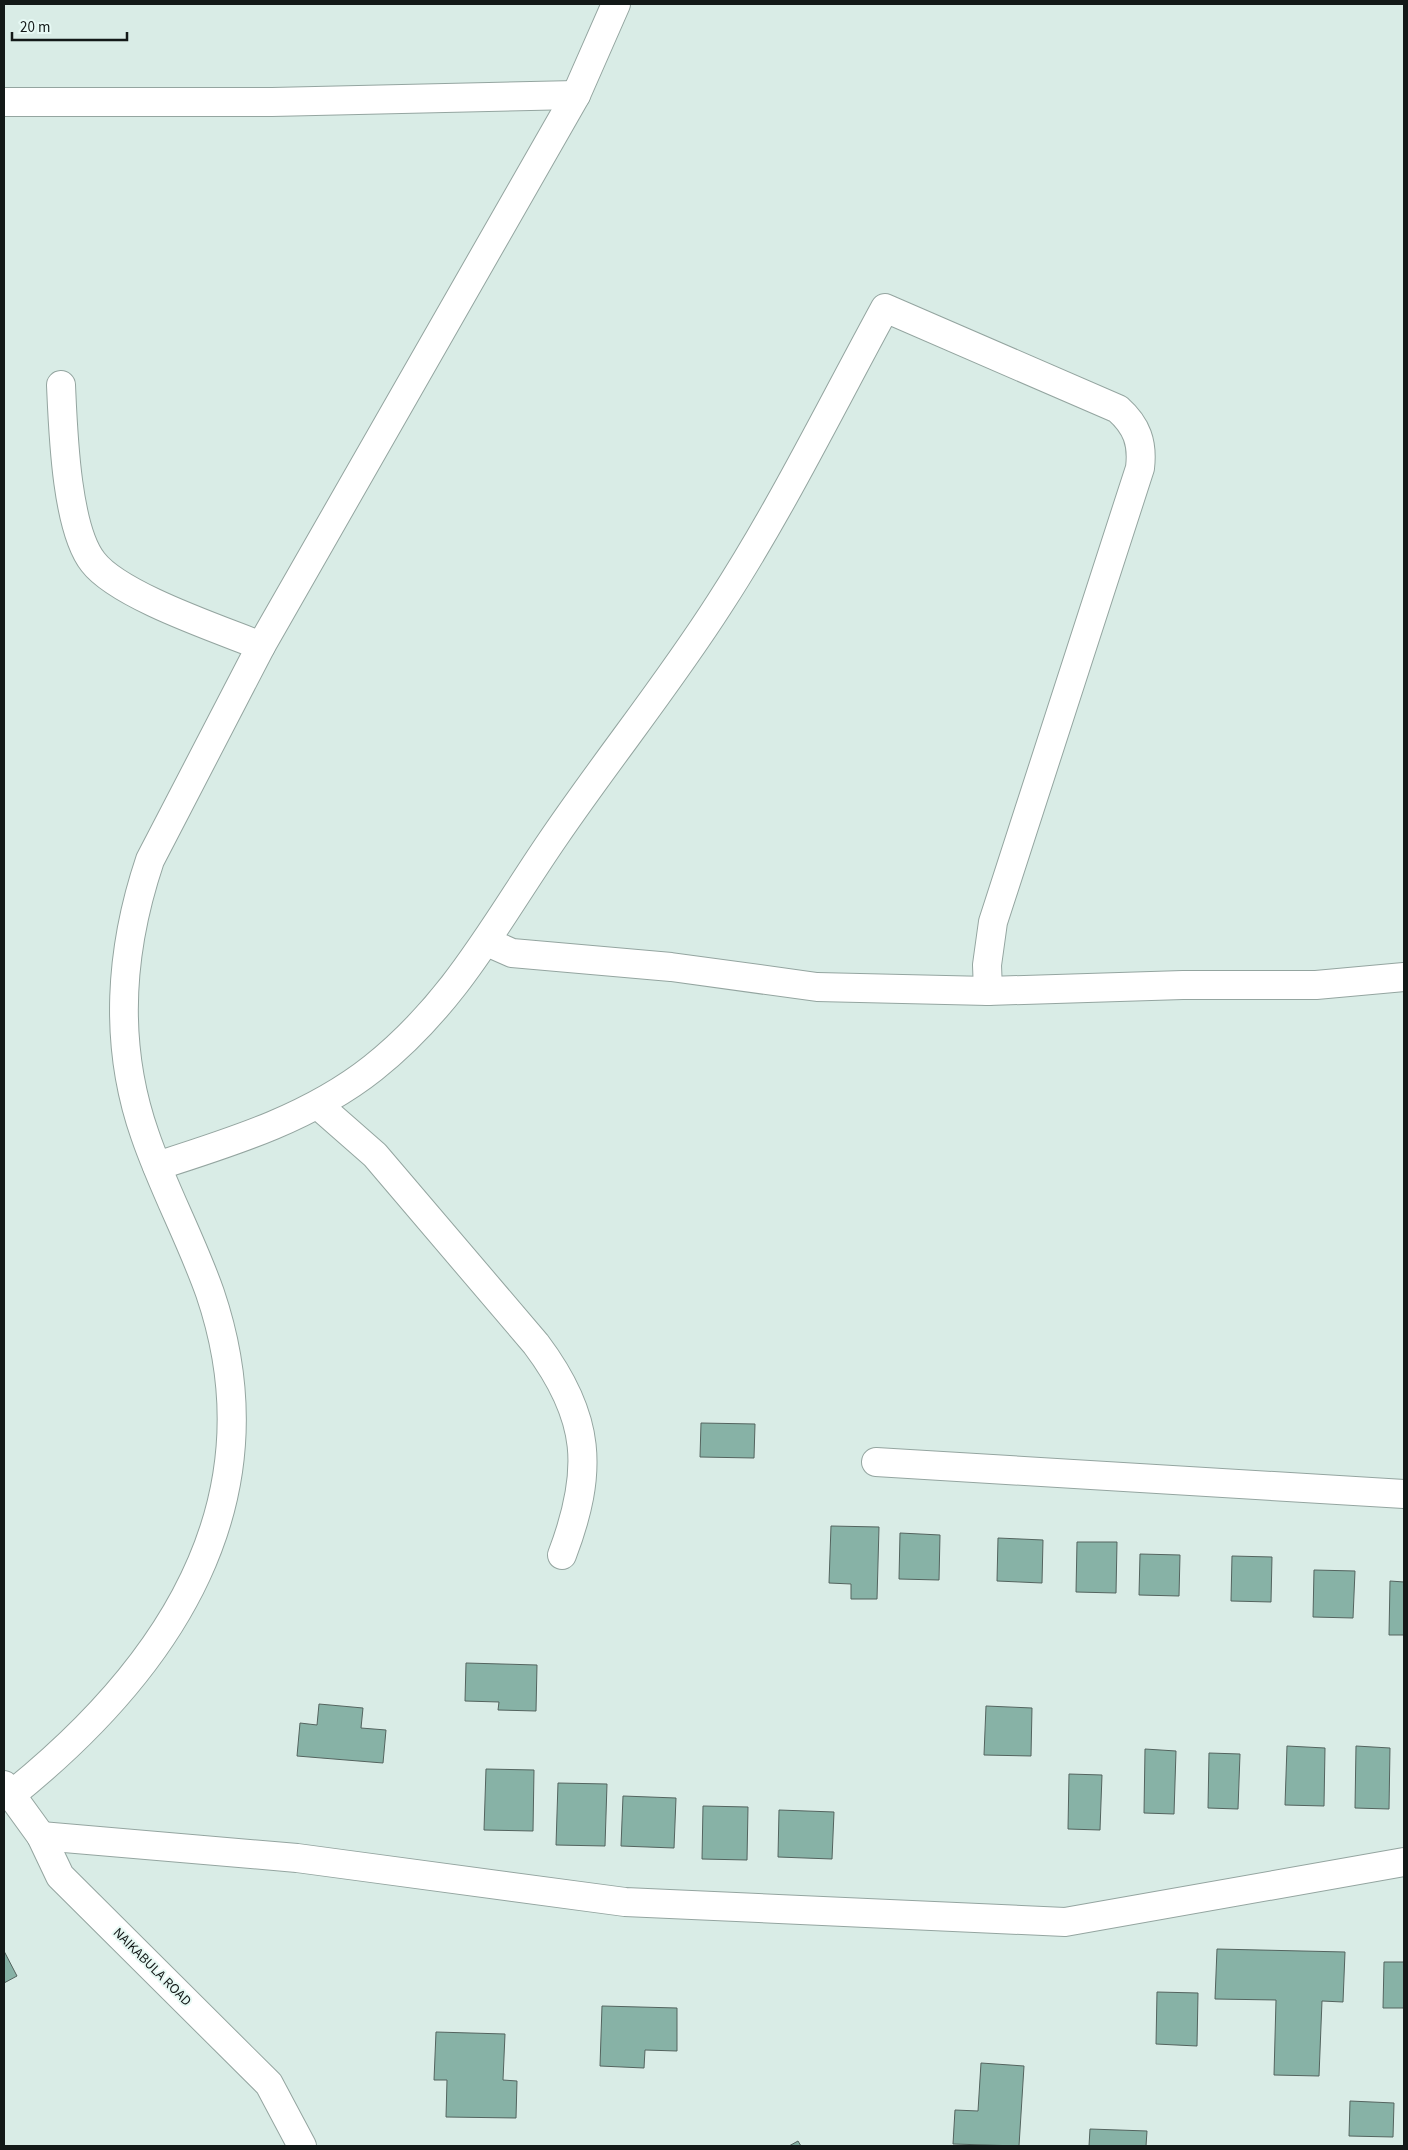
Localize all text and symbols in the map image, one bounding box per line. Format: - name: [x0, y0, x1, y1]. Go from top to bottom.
- scale bar: [12, 10, 128, 42]
- text: 20 m: [20, 17, 50, 38]
- street label: NAIKABULA ROAD: [108, 1923, 196, 2011]

